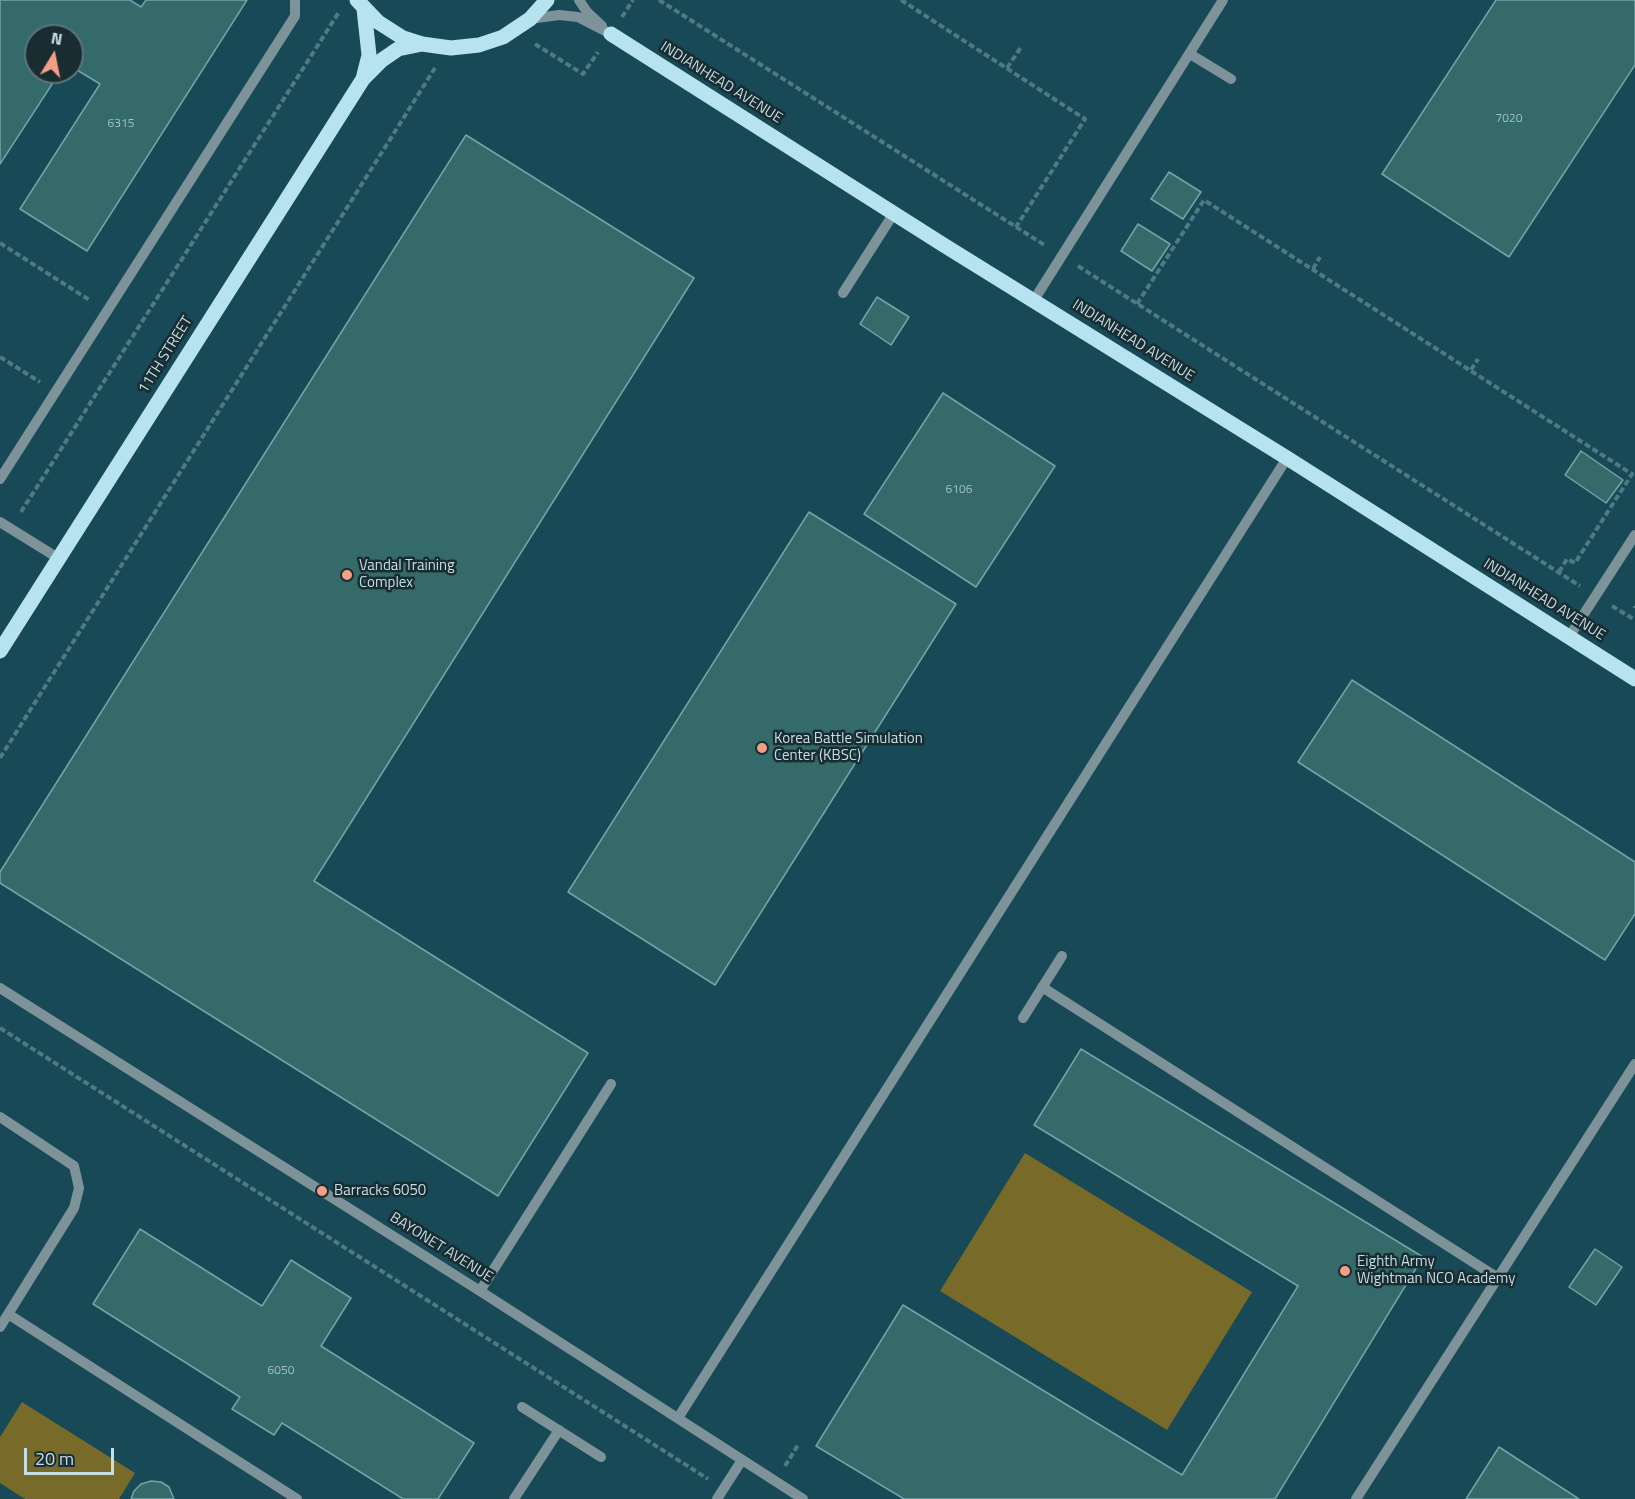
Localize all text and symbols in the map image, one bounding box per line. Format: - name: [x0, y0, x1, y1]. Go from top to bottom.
- north arrow: [24, 24, 84, 84]
- text: N: [49, 25, 64, 51]
- street label: INDIANHEAD AVENUE: [657, 38, 785, 128]
- house number: 7020: [1496, 112, 1522, 126]
- house number: 6315: [108, 117, 134, 131]
- street label: INDIANHEAD AVENUE: [1069, 296, 1197, 386]
- street label: 11TH STREET: [135, 313, 197, 397]
- house number: 6106: [946, 483, 972, 497]
- street label: INDIANHEAD AVENUE: [1480, 555, 1608, 645]
- place label: Vandal Training Complex: [359, 557, 455, 592]
- marker: Vandal Training Complex: [340, 568, 354, 582]
- place label: Korea Battle Simulation Center (KBSC): [774, 730, 923, 765]
- marker: Korea Battle Simulation Center (KBSC): [755, 741, 769, 755]
- place label: Barracks 6050: [334, 1182, 426, 1200]
- marker: Barracks 6050: [315, 1184, 329, 1198]
- street label: BAYONET AVENUE: [386, 1209, 496, 1287]
- place label: Eighth Army Wightman NCO Academy: [1357, 1253, 1515, 1288]
- marker: Eighth Army Wightman NCO Academy: [1338, 1264, 1352, 1278]
- house number: 6050: [268, 1364, 294, 1378]
- scale bar: [27, 1436, 117, 1474]
- text: 20 m: [35, 1445, 74, 1472]

